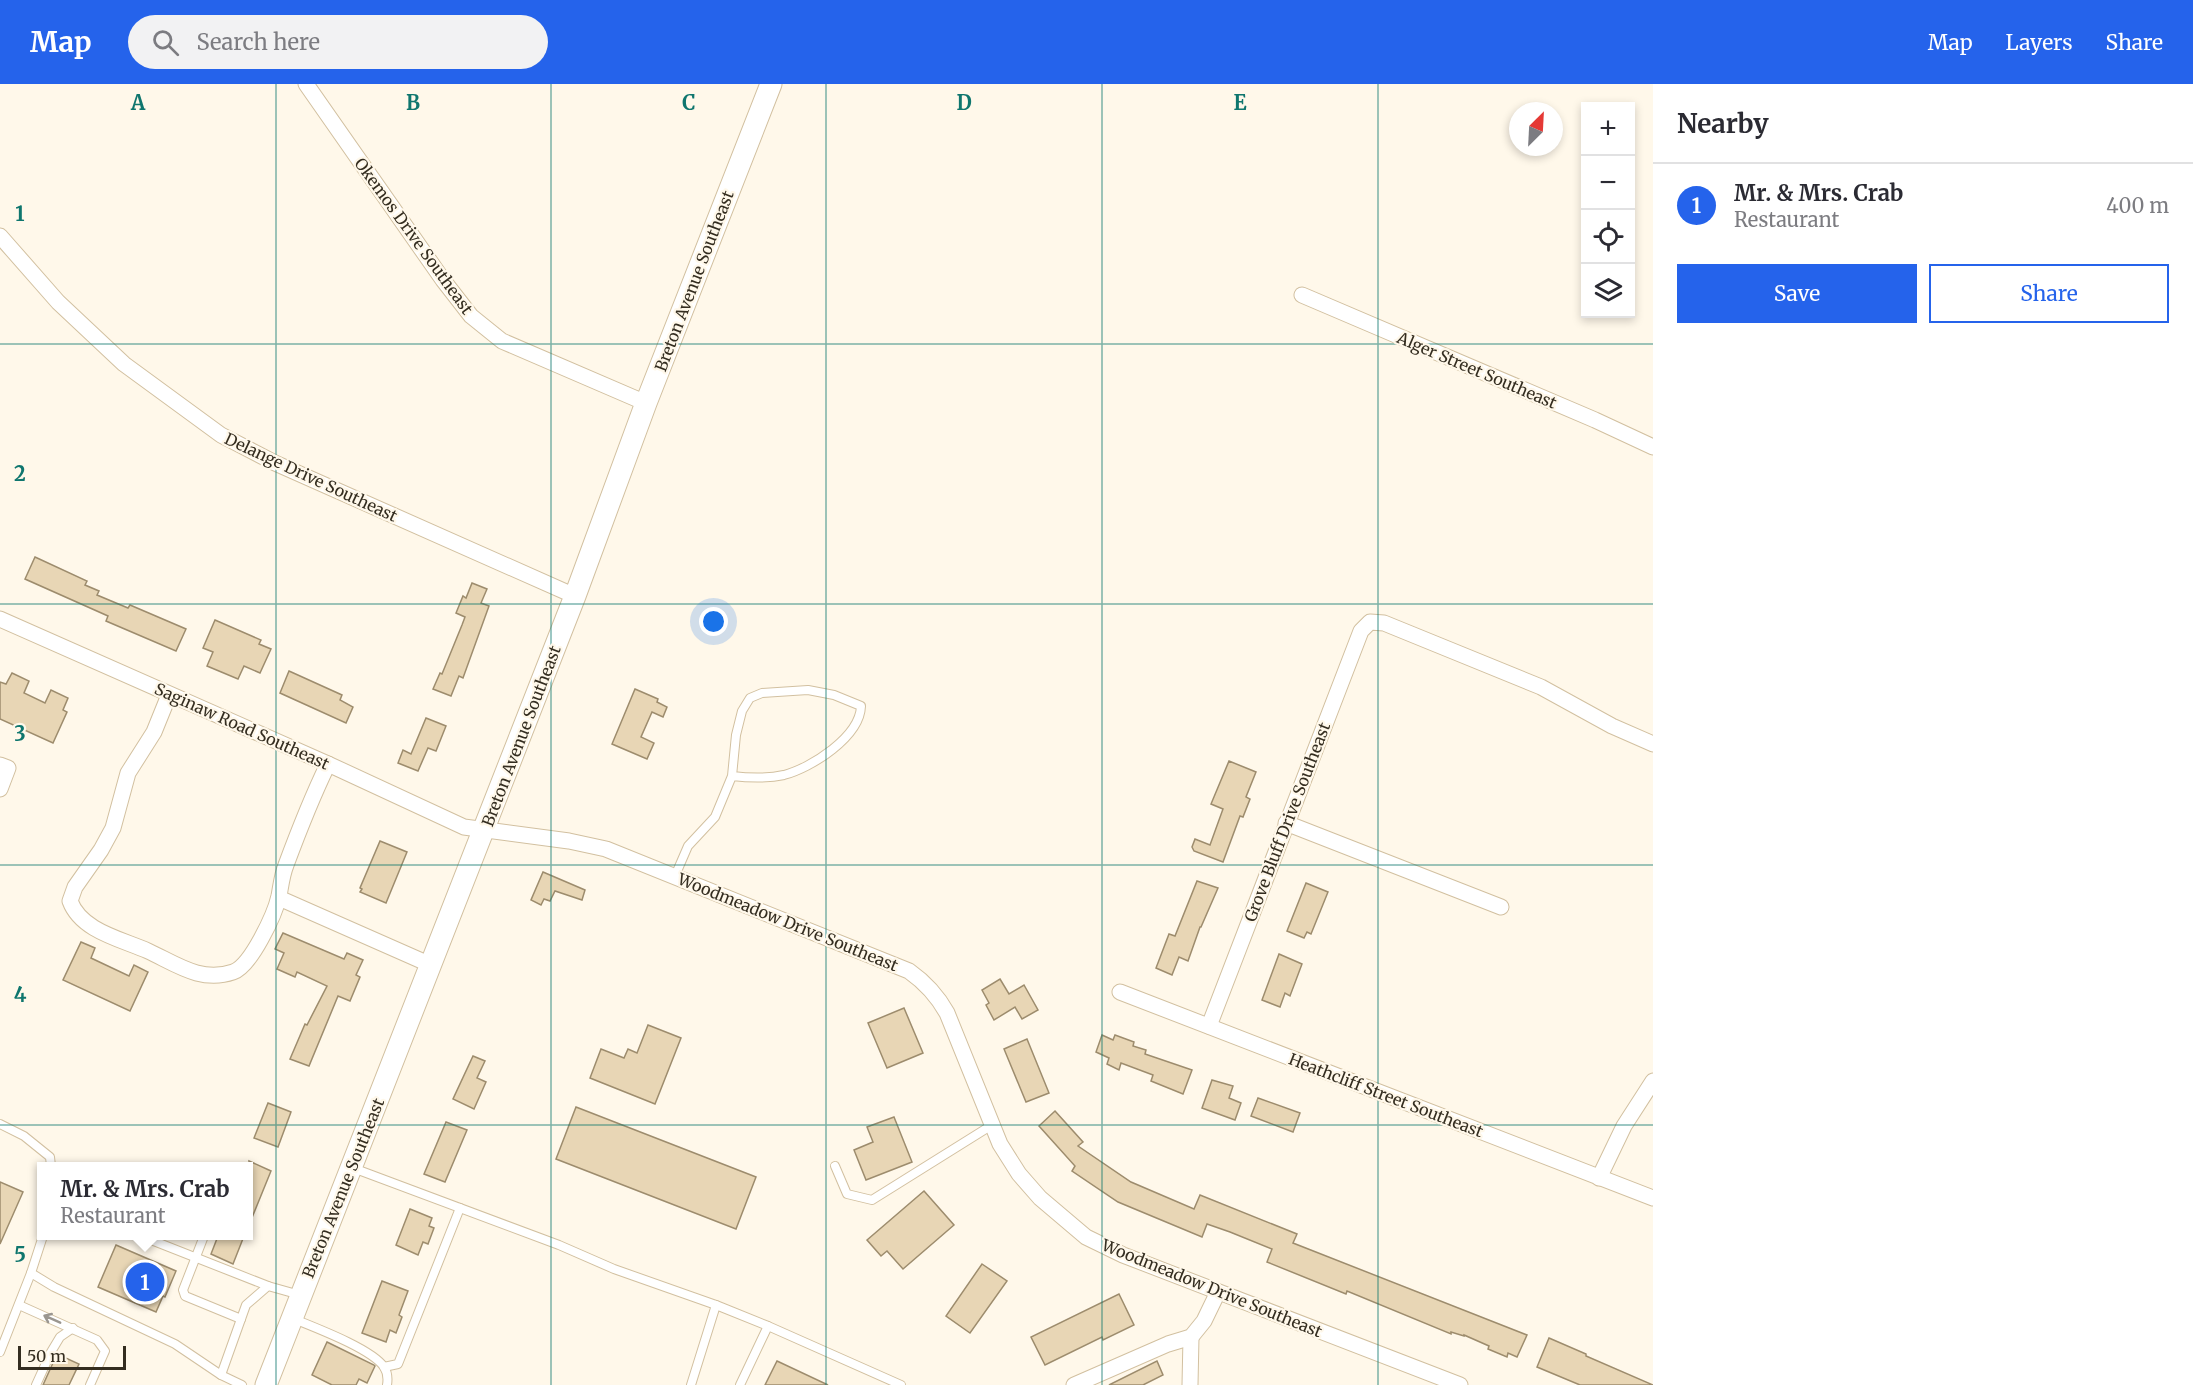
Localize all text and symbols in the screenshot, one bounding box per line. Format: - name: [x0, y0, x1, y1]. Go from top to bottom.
- search box: [128, 15, 548, 69]
- text: Map: [30, 24, 92, 60]
- icon: search: [149, 26, 182, 59]
- text: Search here: [197, 28, 320, 56]
- text: Map: [1928, 29, 1973, 56]
- text: Layers: [2006, 29, 2073, 56]
- text: Share: [2106, 29, 2163, 56]
- text: A: [130, 90, 146, 115]
- text: B: [406, 90, 420, 115]
- text: C: [682, 90, 696, 115]
- text: D: [956, 90, 972, 115]
- text: E: [1233, 90, 1247, 115]
- north arrow: [1509, 102, 1563, 156]
- map controls: [1581, 102, 1635, 318]
- button: +: [1581, 102, 1635, 156]
- text: Nearby: [1677, 107, 1769, 140]
- street label: Okemos Drive Southeast: [351, 154, 478, 319]
- button: −: [1581, 156, 1635, 210]
- text: Mr. & Mrs. Crab: [1734, 179, 1903, 207]
- street label: Breton Avenue Southeast: [650, 187, 738, 374]
- text: 1: [1692, 193, 1701, 218]
- text: 400 m: [2106, 193, 2169, 218]
- text: 1: [15, 201, 25, 226]
- text: Restaurant: [1734, 207, 1839, 232]
- button: locate: [1581, 210, 1635, 264]
- button: layers: [1581, 264, 1635, 318]
- button: Save: [1677, 264, 1917, 323]
- button: Share: [1929, 264, 2169, 323]
- street label: Alger Street Southeast: [1393, 327, 1560, 413]
- street label: Delange Drive Southeast: [221, 428, 401, 526]
- text: 2: [14, 461, 26, 486]
- your location: [699, 607, 728, 636]
- street label: Breton Avenue Southeast: [477, 642, 565, 829]
- street label: Saginaw Road Southeast: [152, 678, 333, 774]
- street label: Grove Bluff Drive Southeast: [1240, 719, 1335, 924]
- text: 3: [14, 721, 26, 746]
- street label: Woodmeadow Drive Southeast: [674, 868, 902, 976]
- text: 4: [14, 982, 27, 1007]
- street label: Heathcliff Street Southeast: [1286, 1049, 1487, 1142]
- street label: Breton Avenue Southeast: [298, 1095, 389, 1281]
- popup: [37, 1162, 253, 1240]
- text: Mr. & Mrs. Crab: [60, 1175, 230, 1203]
- text: Restaurant: [60, 1203, 166, 1228]
- street label: Woodmeadow Drive Southeast: [1098, 1234, 1326, 1342]
- text: 5: [14, 1242, 26, 1267]
- pin: 1: [126, 1260, 164, 1304]
- one-way arrow: [44, 1313, 62, 1325]
- scale bar: [18, 1343, 126, 1370]
- text: 50 m: [27, 1346, 66, 1366]

